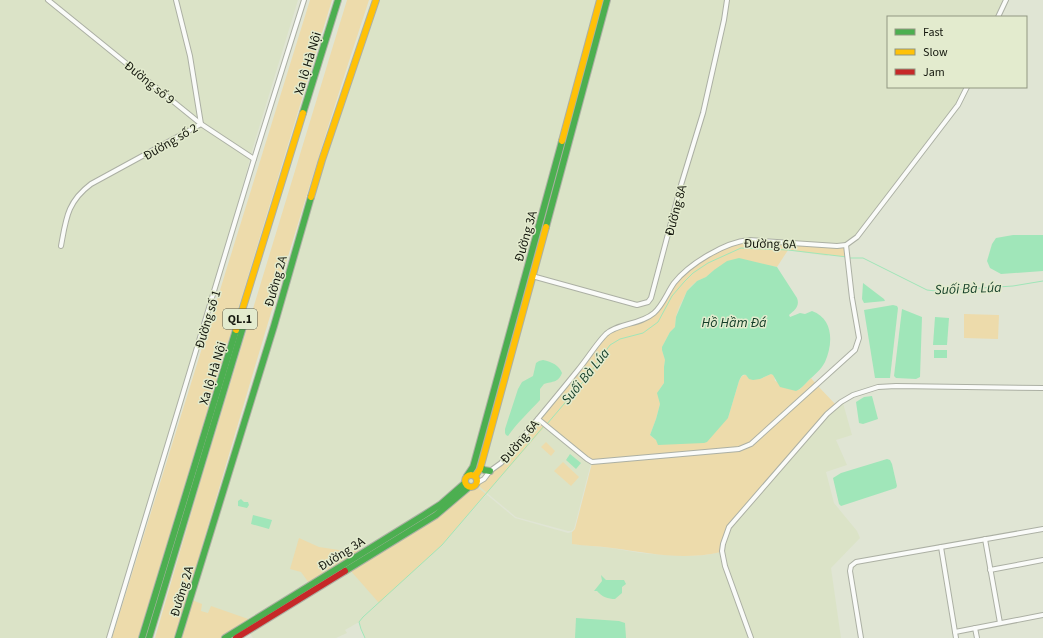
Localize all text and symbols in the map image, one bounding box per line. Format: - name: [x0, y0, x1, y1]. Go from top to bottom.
- legend: [887, 16, 1027, 88]
- text: Fast: [923, 24, 943, 41]
- street label: Xa lộ Hà Nội: [290, 30, 326, 97]
- text: Slow: [923, 44, 948, 61]
- street label: Đường số 9: [120, 57, 178, 109]
- text: Jam: [923, 64, 945, 81]
- street label: Đường số 2: [140, 119, 201, 165]
- street label: Đường 8A: [661, 182, 692, 238]
- street label: Đường 3A: [510, 208, 542, 264]
- street label: Đường 6A: [744, 235, 797, 253]
- street label: Đường 2A: [260, 253, 292, 309]
- water label: Suối Bà Lúa: [934, 278, 1002, 300]
- street label: Đường số 1: [191, 288, 225, 351]
- road number: QL.1: [223, 309, 257, 329]
- water label: Hồ Hầm Đá: [701, 313, 767, 333]
- street label: Xa lộ Hà Nội: [195, 340, 231, 407]
- water label: Suối Bà Lúa: [557, 344, 615, 409]
- street label: Đường 6A: [496, 415, 544, 467]
- street label: Đường 3A: [315, 532, 369, 575]
- street label: Đường 2A: [166, 563, 198, 619]

